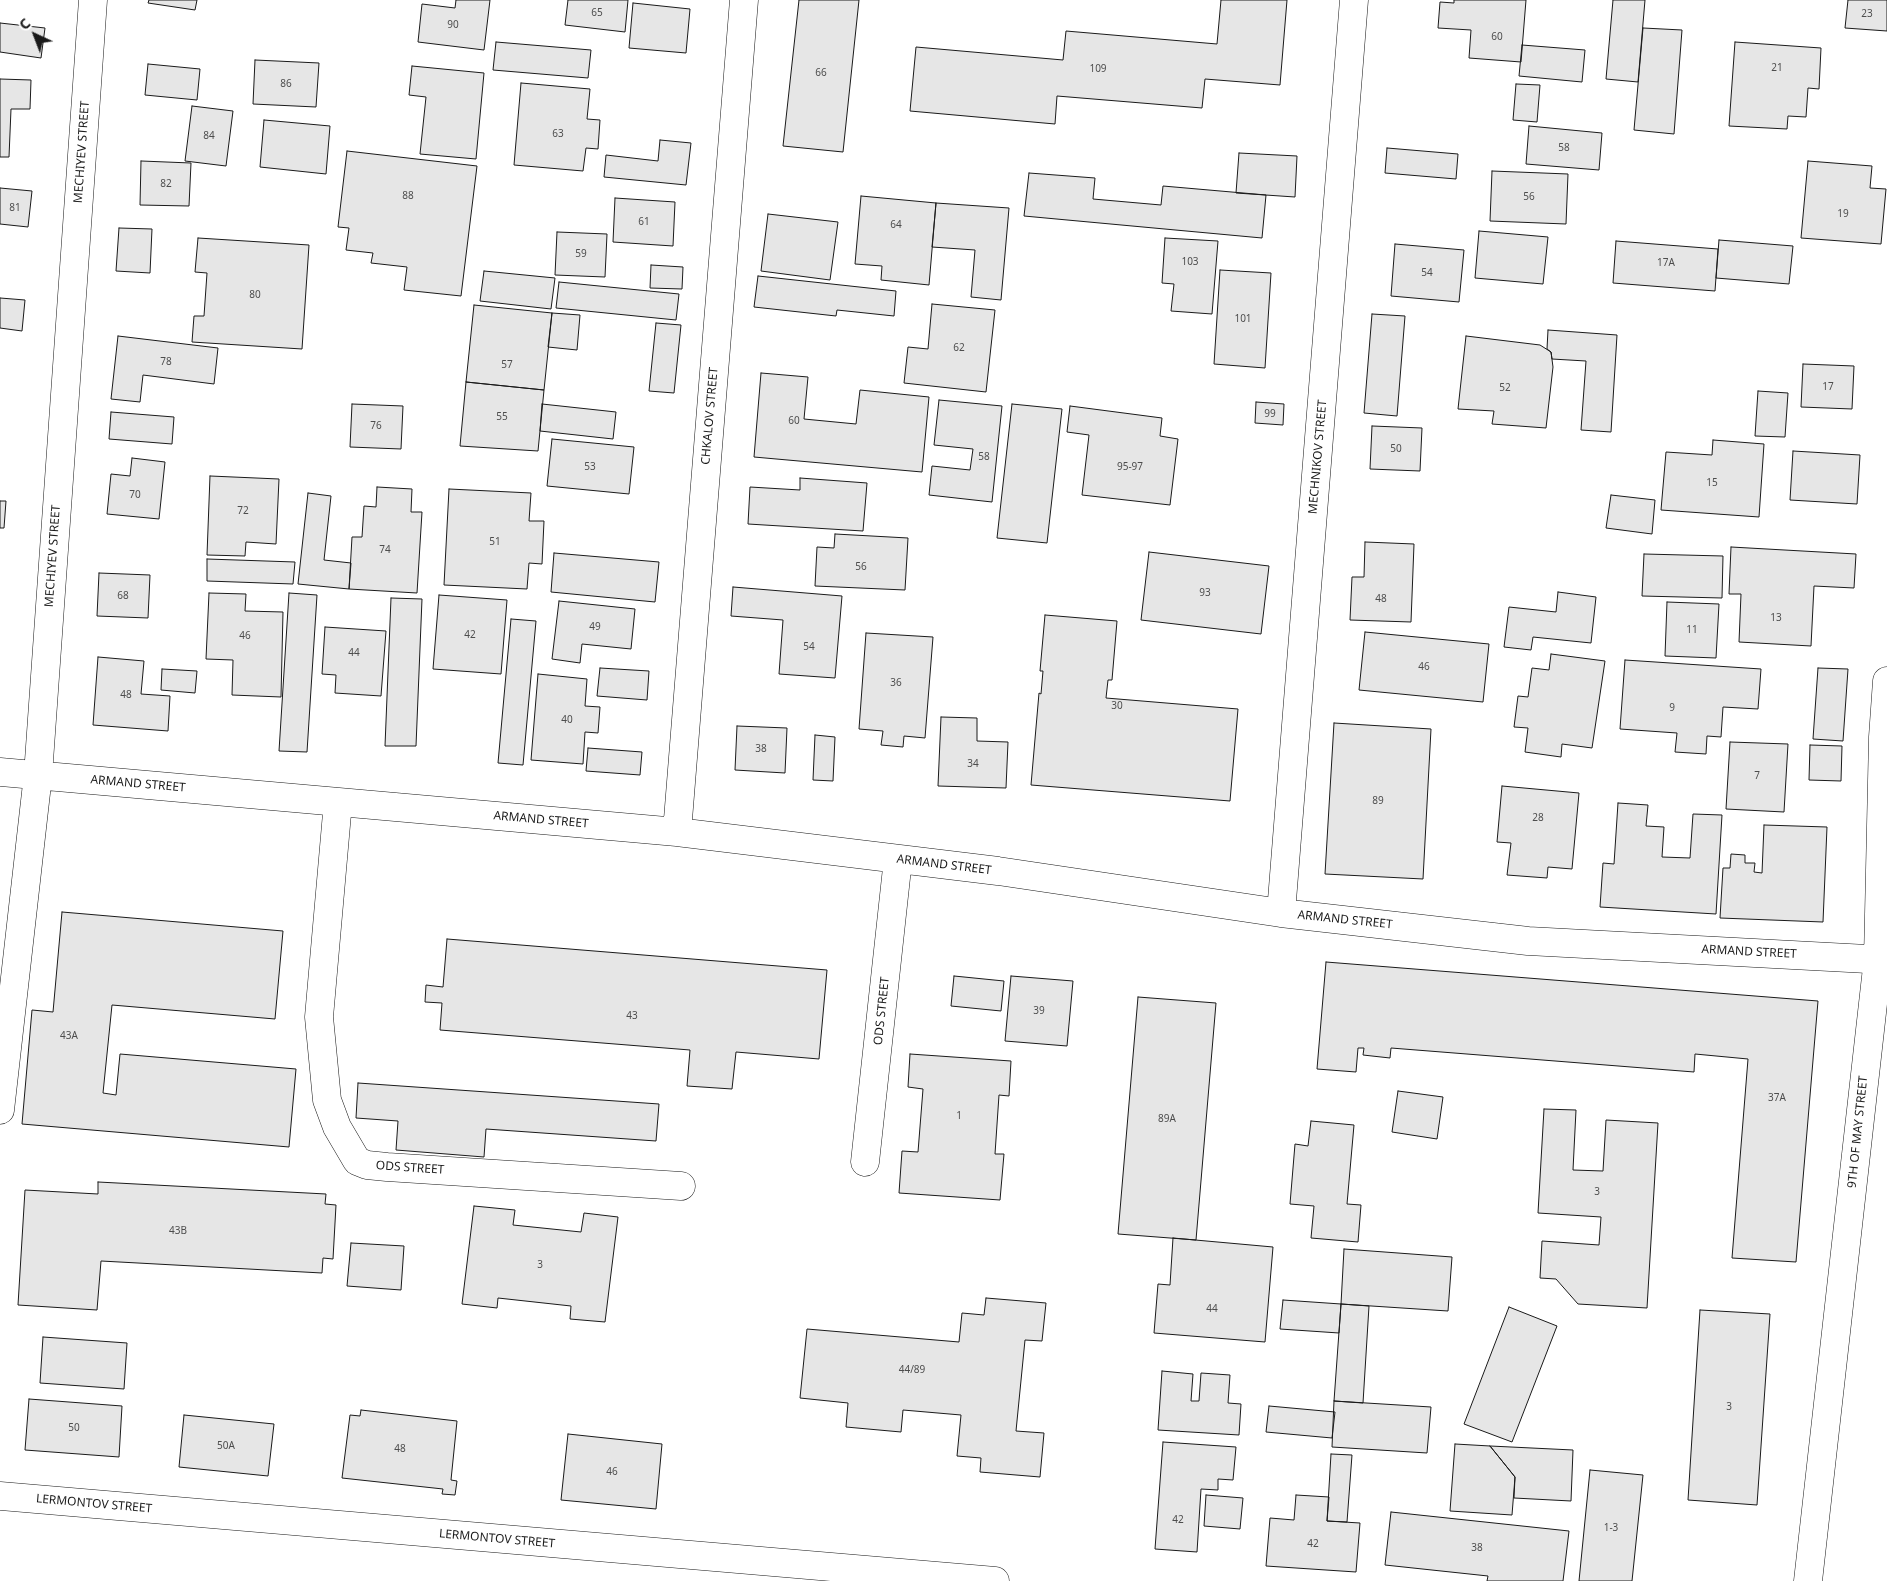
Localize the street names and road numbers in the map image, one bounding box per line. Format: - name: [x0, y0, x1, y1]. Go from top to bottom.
- street label: MECHIYEV STREET: [71, 100, 93, 204]
- street label: CHKALOV STREET: [699, 367, 721, 465]
- street label: MECHNIKOV STREET: [1306, 399, 1330, 515]
- street label: MECHIYEV STREET: [42, 504, 64, 608]
- street label: ARMAND STREET: [90, 773, 186, 795]
- street label: ARMAND STREET: [493, 809, 589, 831]
- street label: ARMAND STREET: [896, 852, 992, 878]
- street label: ARMAND STREET: [1297, 908, 1393, 932]
- street label: ARMAND STREET: [1701, 942, 1797, 962]
- street label: ODS STREET: [871, 976, 893, 1046]
- street label: 9TH OF MAY STREET: [1845, 1075, 1871, 1189]
- street label: ODS STREET: [375, 1158, 445, 1178]
- street label: LERMONTOV STREET: [35, 1492, 153, 1516]
- street label: LERMONTOV STREET: [438, 1527, 556, 1551]

